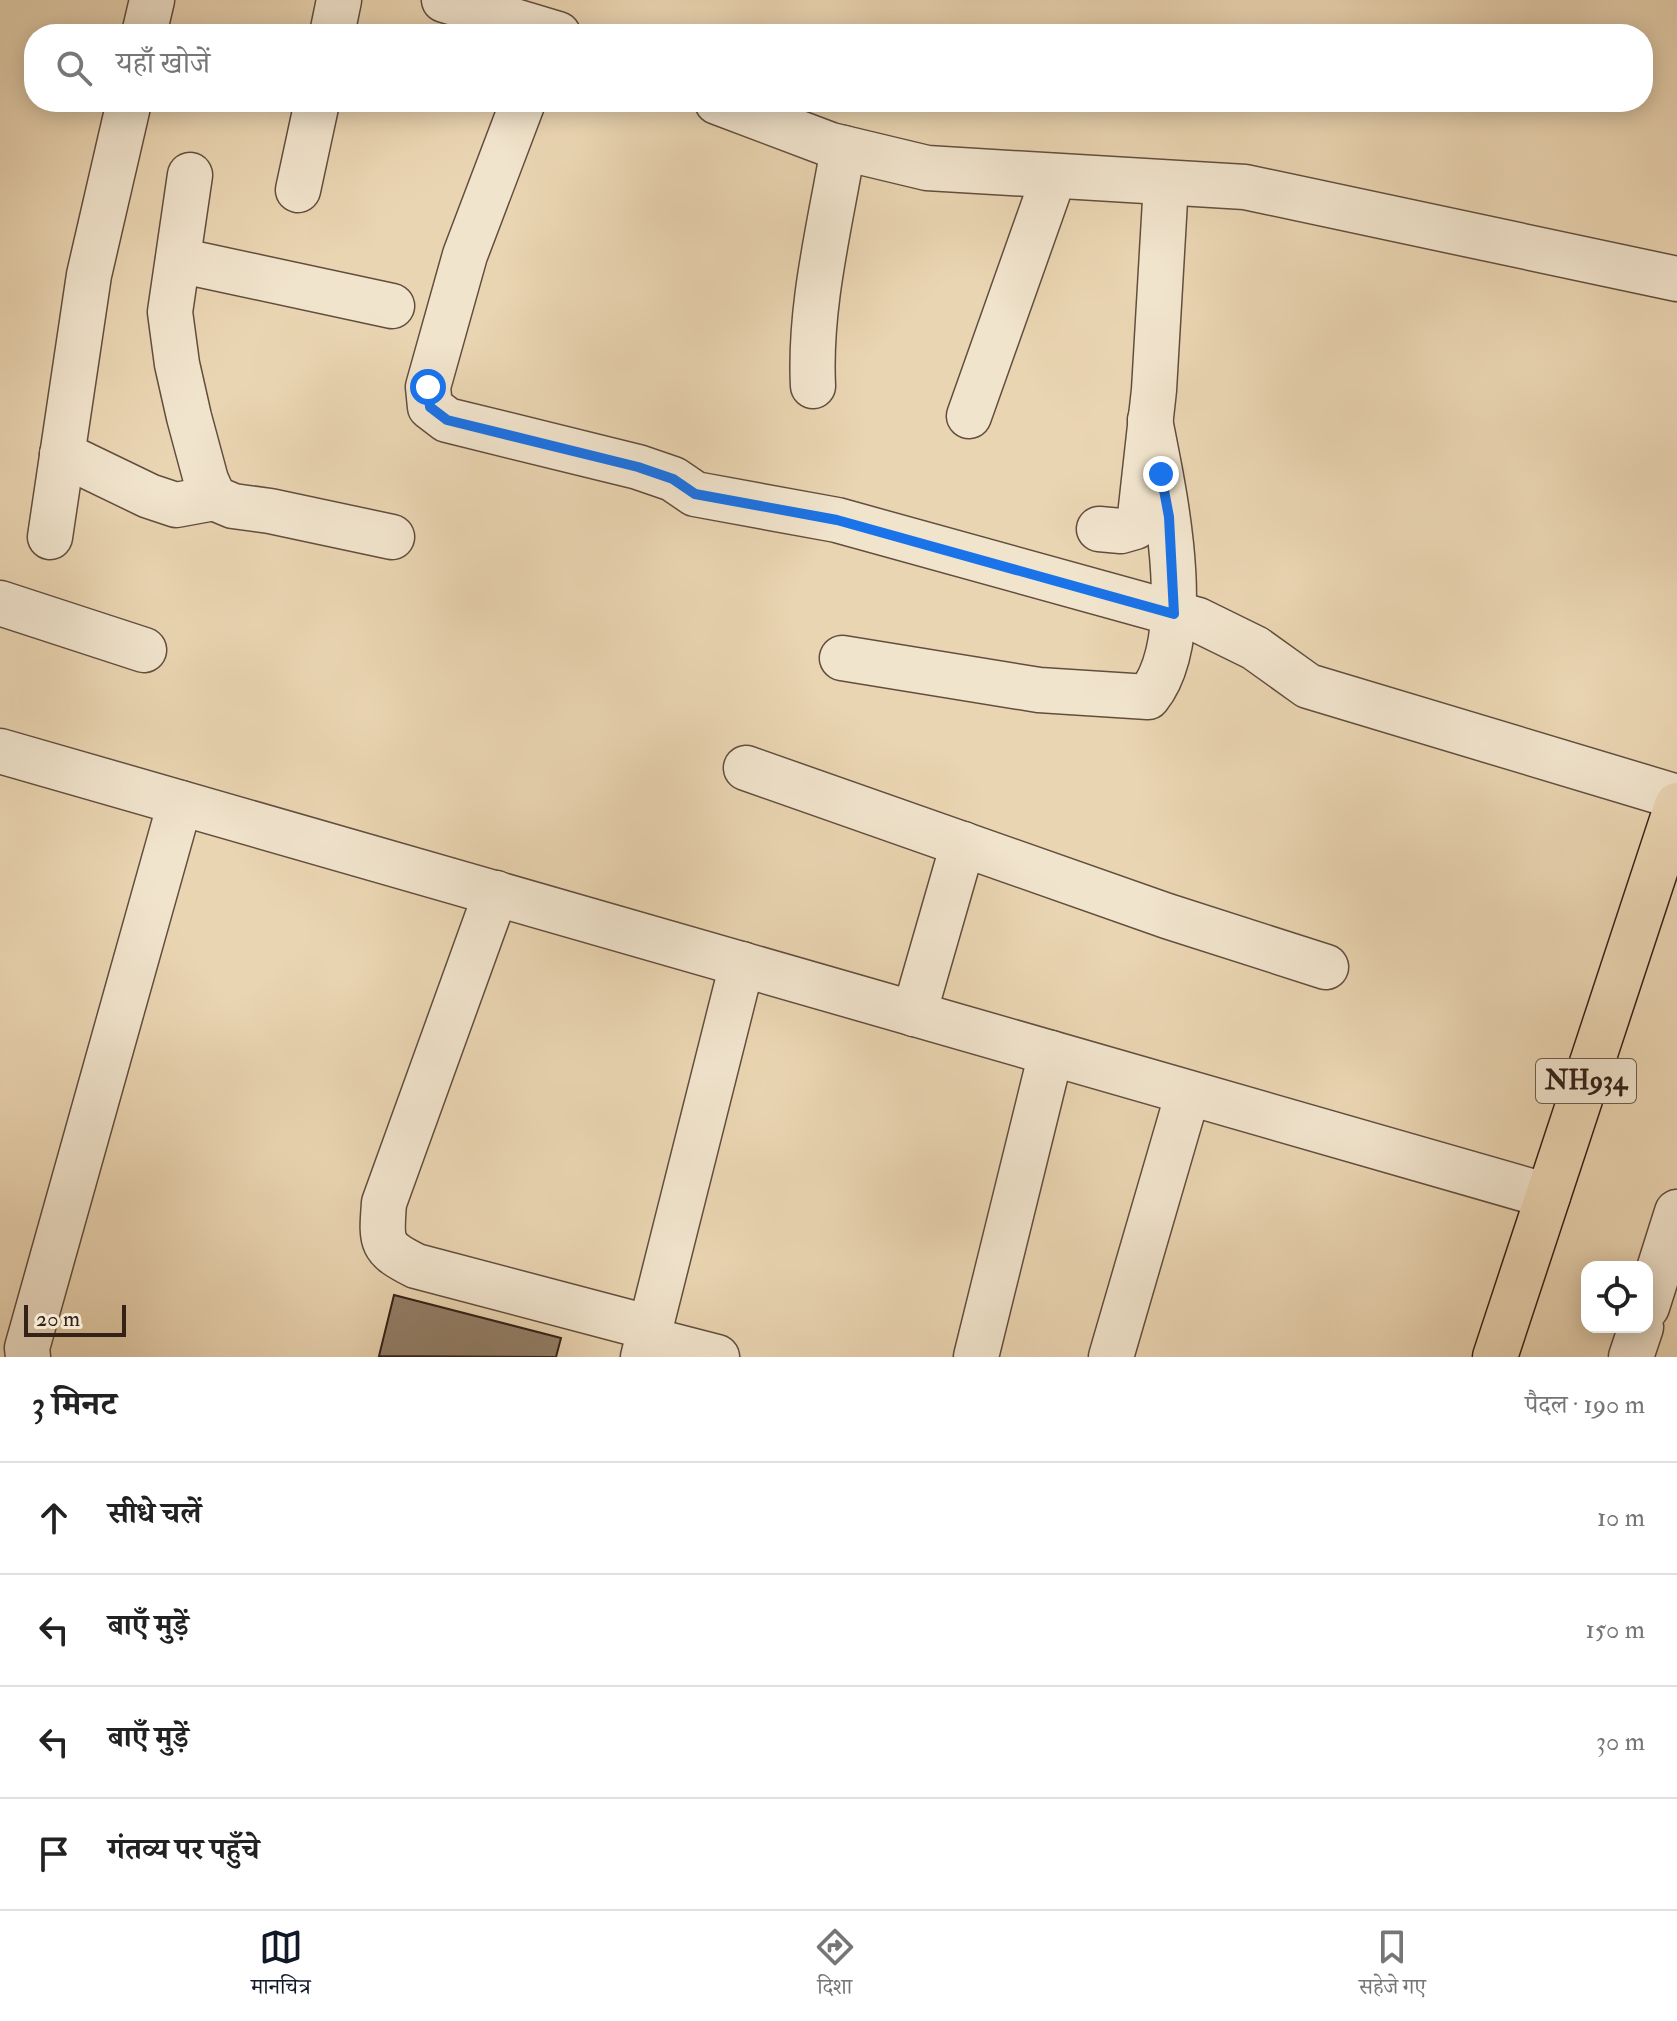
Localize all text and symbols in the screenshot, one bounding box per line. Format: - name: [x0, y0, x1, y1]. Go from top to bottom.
- search box: [24, 24, 1653, 112]
- text: यहाँ खोजें: [116, 45, 210, 82]
- icon: search: [52, 46, 96, 90]
- route start: [410, 369, 446, 405]
- route end: [1143, 456, 1179, 492]
- road number: NH934: [1536, 1059, 1636, 1103]
- map controls: [1581, 1261, 1653, 1333]
- button: locate: [1581, 1261, 1653, 1333]
- scale bar: [24, 1301, 126, 1337]
- text: 20 m: [36, 1305, 80, 1333]
- text: 3 मिनट: [32, 1383, 117, 1426]
- text: पैदल · 190 m: [1525, 1389, 1645, 1421]
- text: सीधे चलें: [108, 1495, 201, 1532]
- icon: ahead: [32, 1496, 76, 1540]
- text: 10 m: [1597, 1502, 1645, 1534]
- text: बाएँ मुड़ें: [108, 1607, 189, 1644]
- icon: left: [32, 1608, 76, 1652]
- text: 150 m: [1586, 1614, 1645, 1646]
- text: बाएँ मुड़ें: [108, 1719, 189, 1756]
- icon: left: [32, 1720, 76, 1764]
- text: 30 m: [1596, 1726, 1645, 1758]
- text: गंतव्य पर पहुँचे: [108, 1831, 259, 1868]
- icon: arrive: [32, 1832, 76, 1876]
- tab: मानचित्र: [251, 1925, 311, 2008]
- tab: दिशा: [813, 1925, 857, 2008]
- tab: सहेजे गए: [1359, 1925, 1426, 2008]

